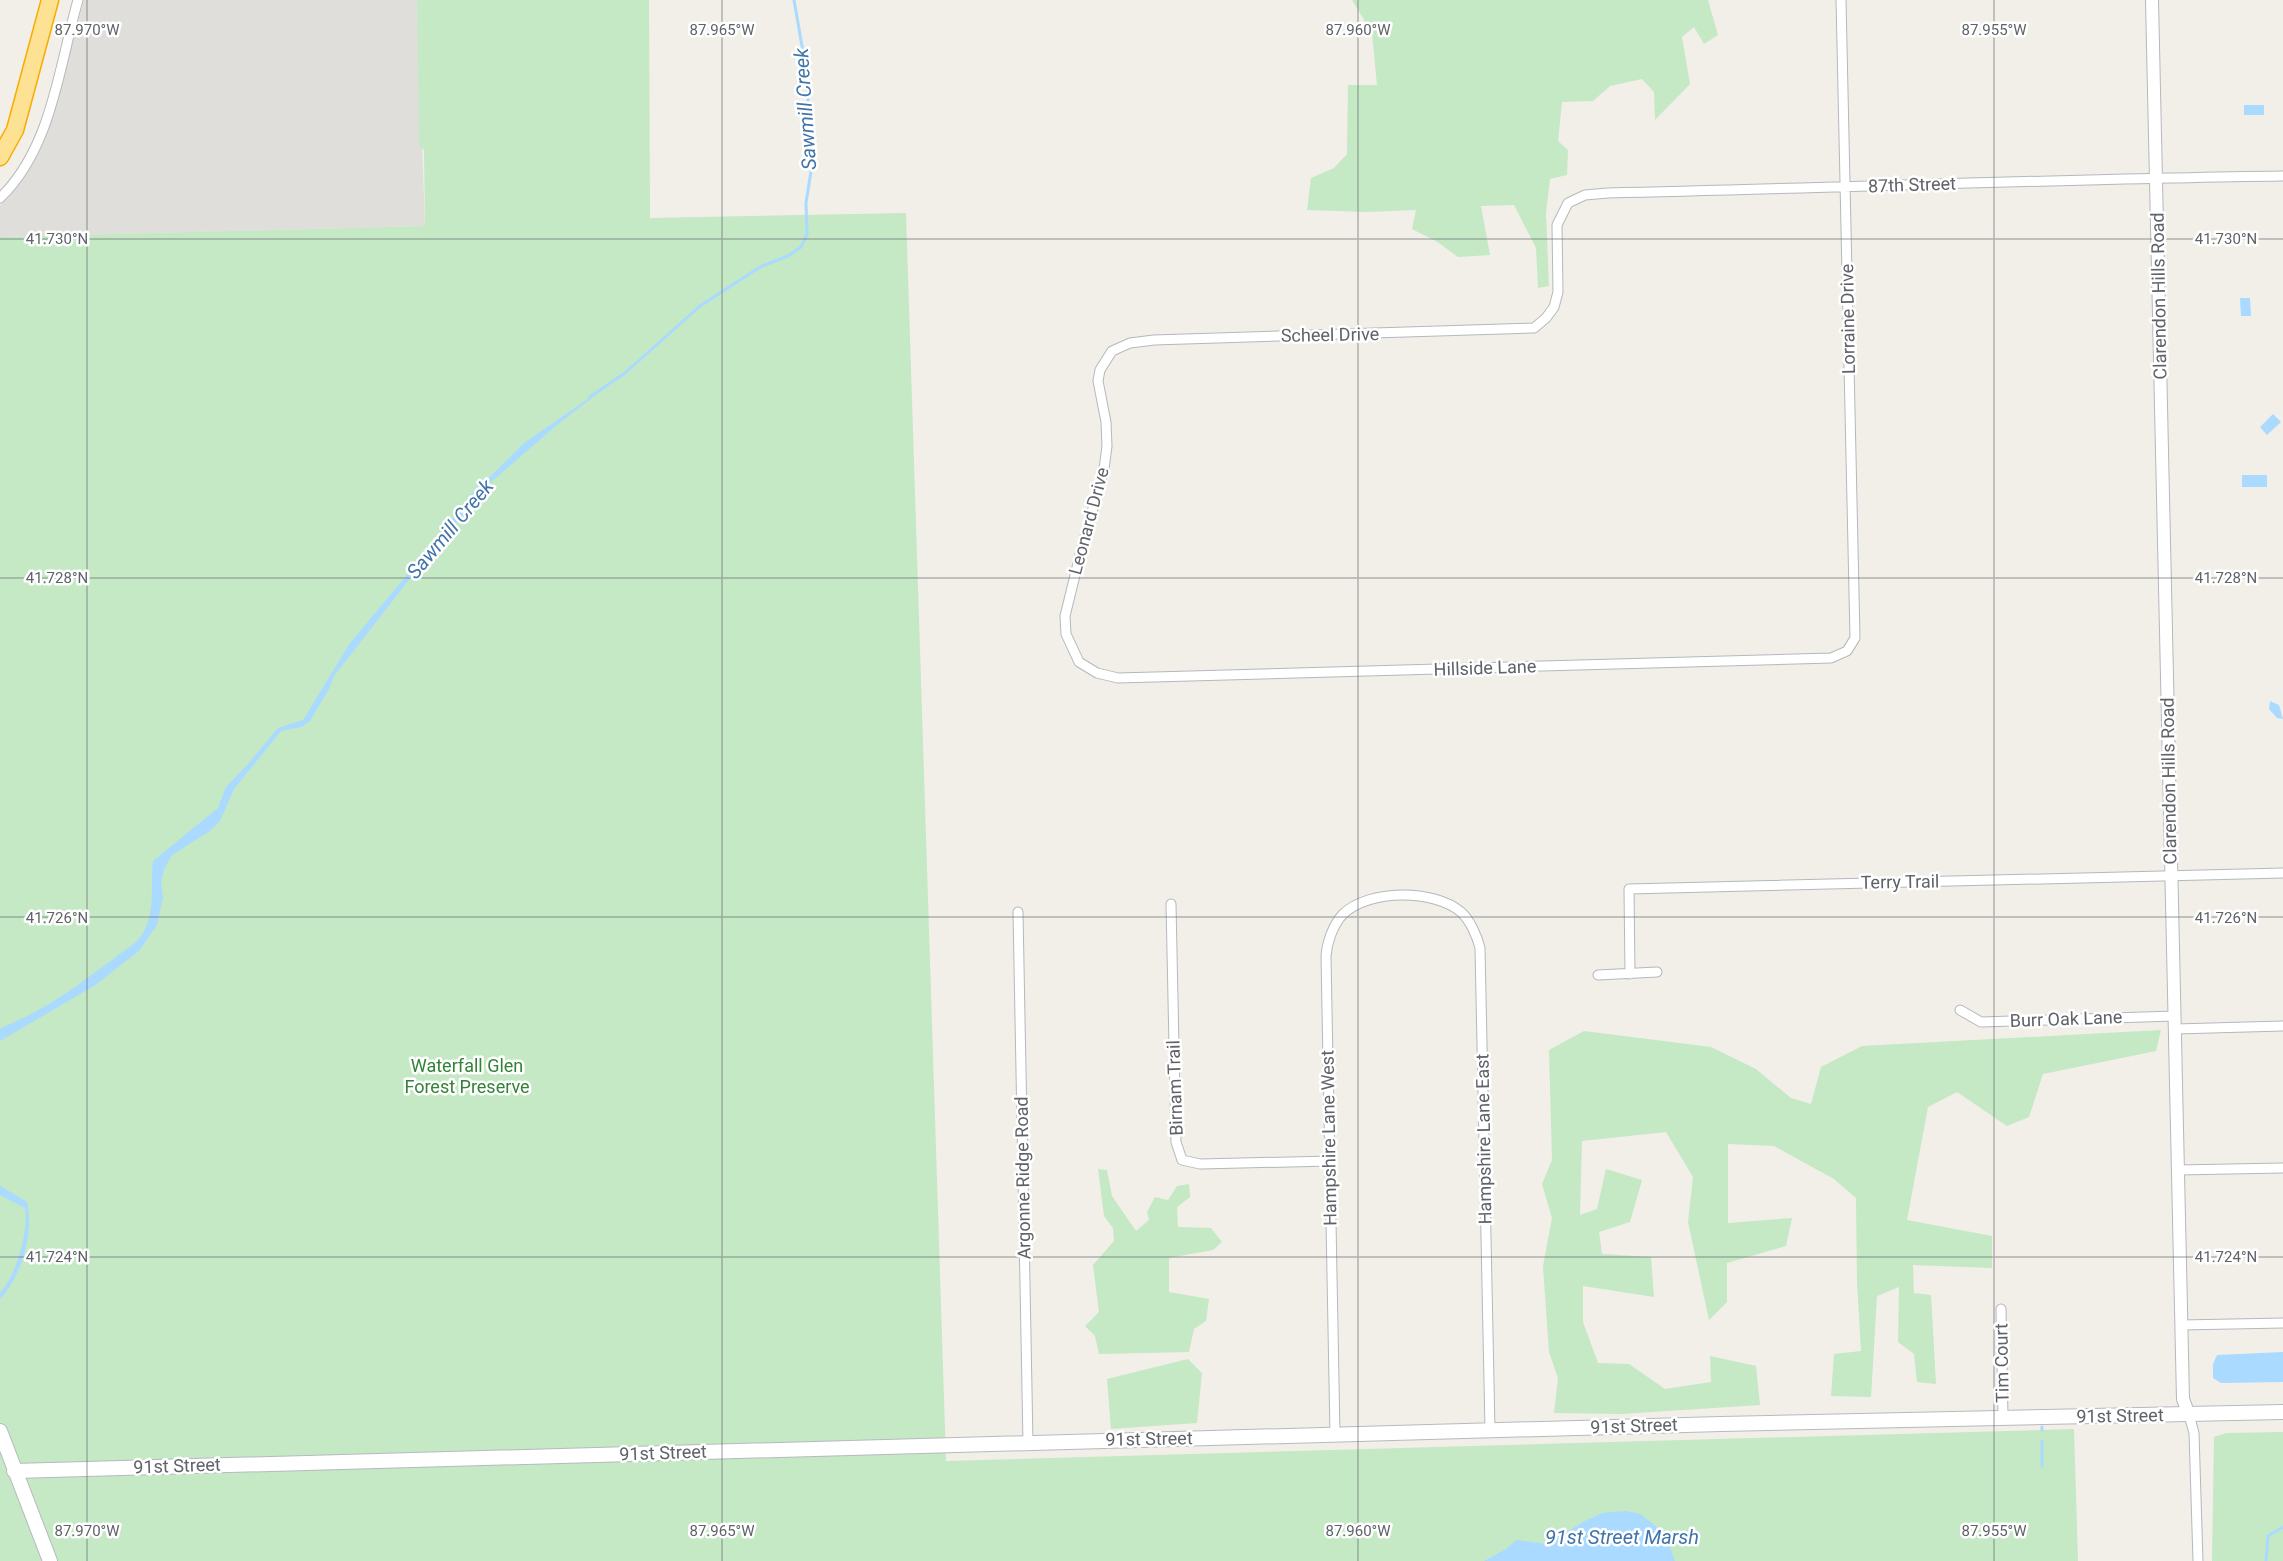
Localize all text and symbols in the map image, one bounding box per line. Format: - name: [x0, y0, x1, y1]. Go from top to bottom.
- text: 87.970°W: [54, 21, 120, 39]
- text: 87.965°W: [689, 21, 755, 39]
- text: 87.960°W: [1325, 21, 1391, 39]
- text: 87.955°W: [1961, 21, 2027, 39]
- water label: Sawmill Creek: [789, 46, 821, 171]
- street label: 87th Street: [1868, 172, 1956, 197]
- street label: Clarendon Hills Road: [2147, 212, 2170, 380]
- text: 41.730°N: [26, 230, 88, 248]
- text: 41.730°N: [2195, 230, 2257, 248]
- street label: Lorraine Drive: [1836, 264, 1859, 374]
- street label: Scheel Drive: [1281, 323, 1379, 346]
- street label: Leonard Drive: [1064, 465, 1113, 577]
- water label: Sawmill Creek: [402, 474, 499, 584]
- text: 41.728°N: [26, 569, 88, 587]
- text: 41.728°N: [2195, 569, 2257, 587]
- street label: Hillside Lane: [1433, 655, 1537, 680]
- street label: Clarendon Hills Road: [2157, 697, 2180, 865]
- street label: Terry Trail: [1860, 870, 1940, 893]
- text: 41.726°N: [26, 909, 88, 927]
- text: 41.726°N: [2195, 909, 2257, 927]
- street label: Burr Oak Lane: [2009, 1006, 2123, 1031]
- street label: Birnam Trail: [1162, 1040, 1187, 1136]
- street label: Hampshire Lane West: [1316, 1050, 1341, 1226]
- street label: Hampshire Lane East: [1472, 1053, 1495, 1225]
- park label: Waterfall Glen Forest Preserve: [404, 1055, 530, 1097]
- street label: Argonne Ridge Road: [1011, 1096, 1034, 1260]
- text: 41.724°N: [26, 1248, 88, 1266]
- text: 41.724°N: [2195, 1248, 2257, 1266]
- street label: Tim Court: [1990, 1323, 2013, 1403]
- street label: 91st Street: [2076, 1404, 2164, 1427]
- street label: 91st Street: [1590, 1413, 1678, 1438]
- street label: 91st Street: [1105, 1427, 1193, 1450]
- street label: 91st Street: [619, 1440, 707, 1465]
- street label: 91st Street: [133, 1453, 221, 1478]
- text: 87.970°W: [54, 1522, 120, 1540]
- text: 87.965°W: [689, 1522, 755, 1540]
- text: 87.960°W: [1325, 1522, 1391, 1540]
- text: 87.955°W: [1961, 1522, 2027, 1540]
- water label: 91st Street Marsh: [1545, 1525, 1699, 1549]

